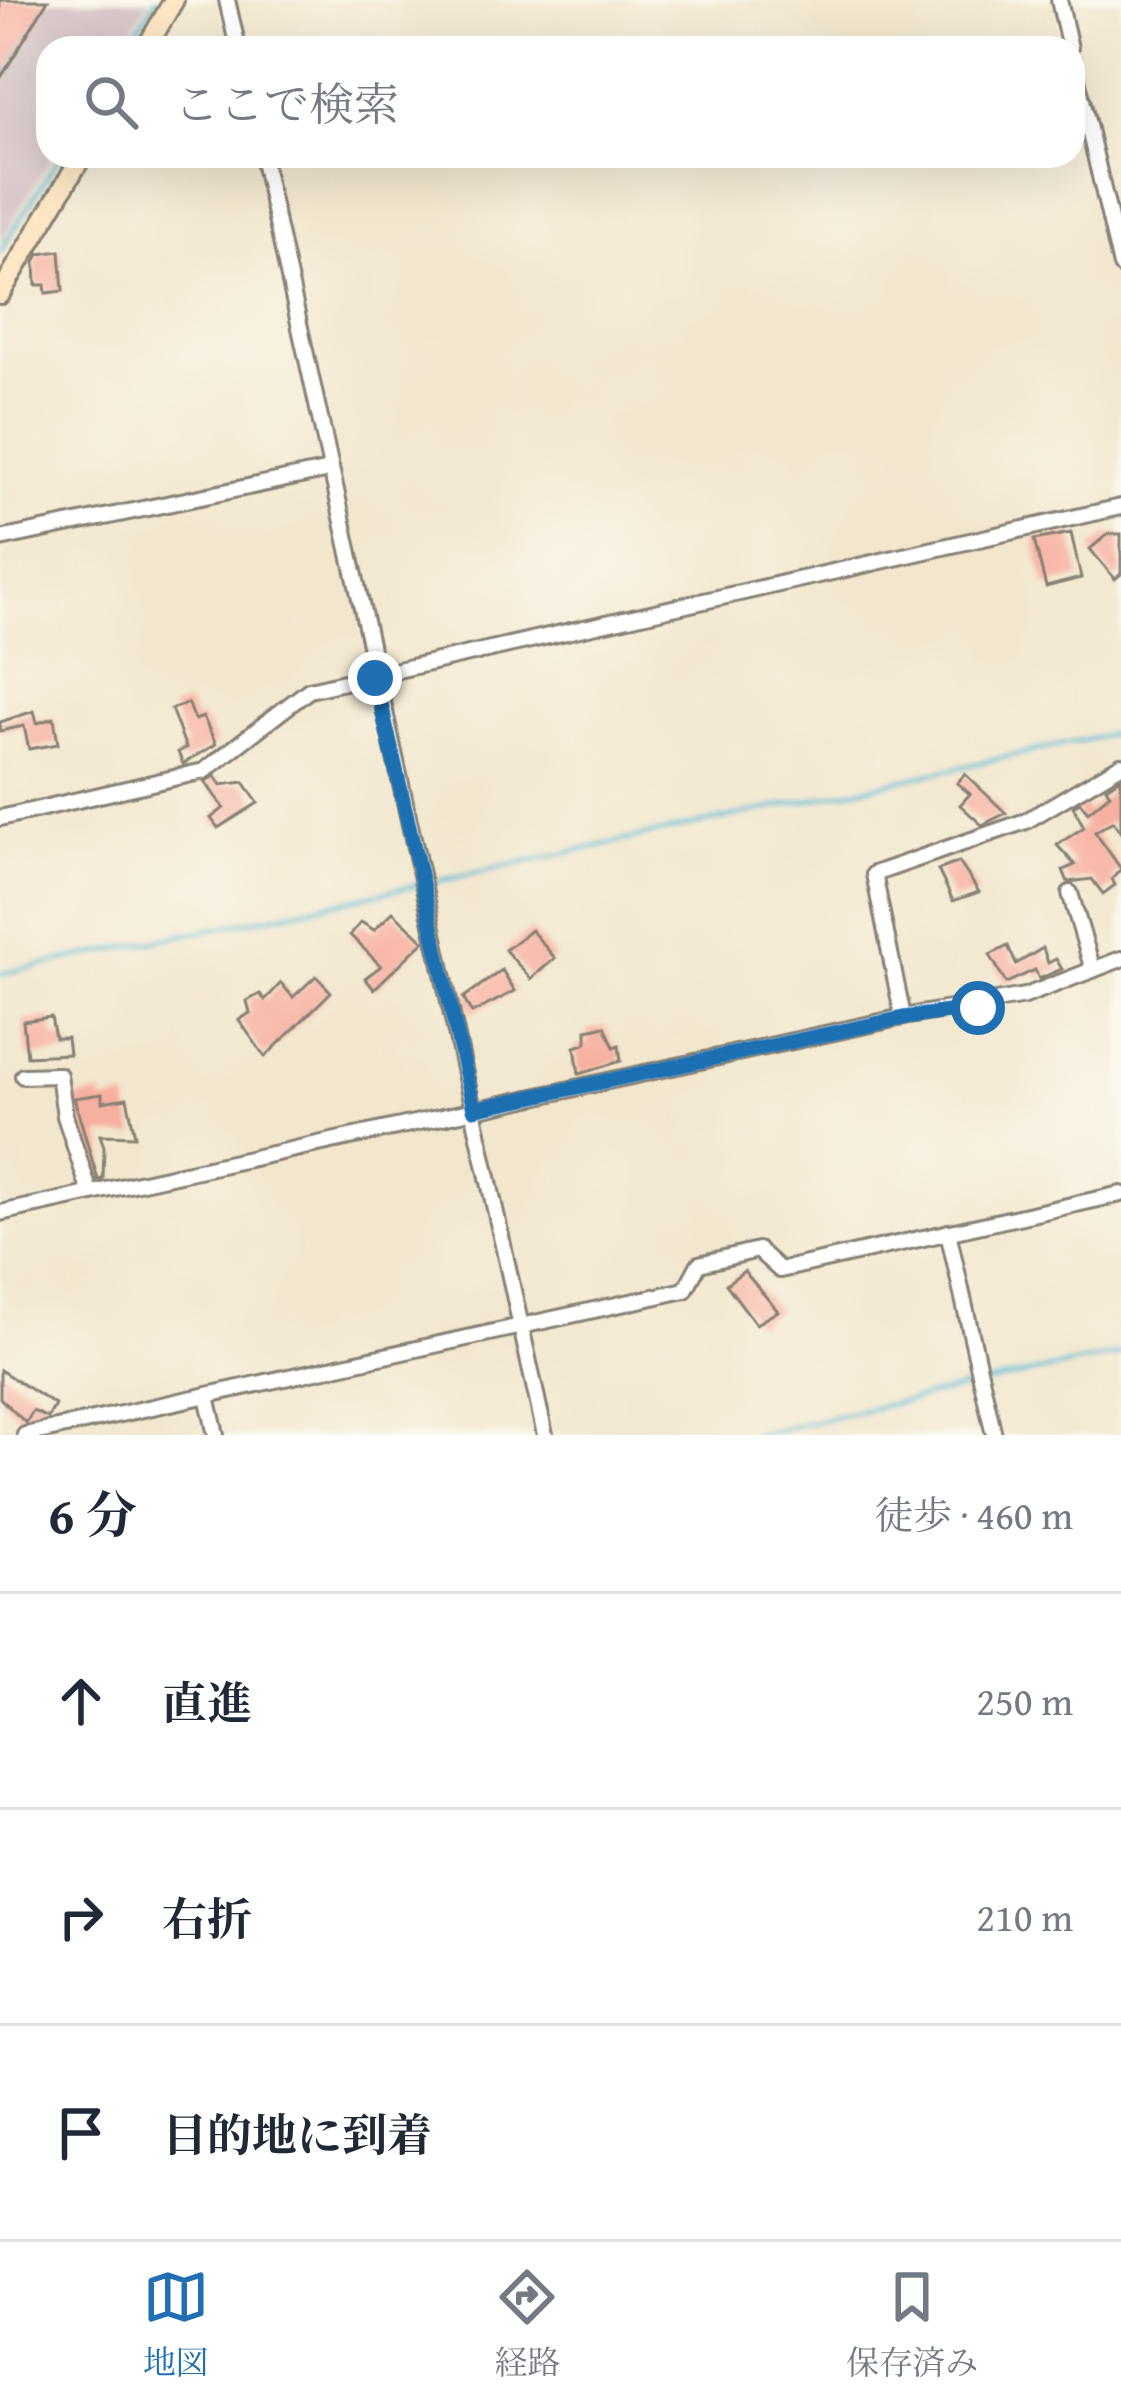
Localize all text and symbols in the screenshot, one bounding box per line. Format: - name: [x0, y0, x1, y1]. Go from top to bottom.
- search box: [36, 36, 1085, 168]
- icon: search: [78, 69, 144, 135]
- text: ここで検索: [174, 71, 399, 136]
- route end: [348, 651, 402, 705]
- route start: [951, 981, 1005, 1035]
- text: 6 分: [48, 1477, 137, 1552]
- text: 徒歩 · 460 m: [875, 1486, 1073, 1543]
- icon: ahead: [48, 1668, 114, 1734]
- text: 直進: [162, 1670, 252, 1735]
- text: 250 m: [976, 1672, 1073, 1729]
- icon: right: [48, 1884, 114, 1950]
- text: 右折: [162, 1886, 252, 1951]
- text: 210 m: [976, 1888, 1073, 1945]
- icon: arrive: [48, 2100, 114, 2166]
- text: 目的地に到着: [162, 2102, 432, 2167]
- tab: 地図: [143, 2264, 209, 2386]
- tab: 経路: [494, 2264, 560, 2386]
- tab: 保存済み: [846, 2264, 978, 2386]

